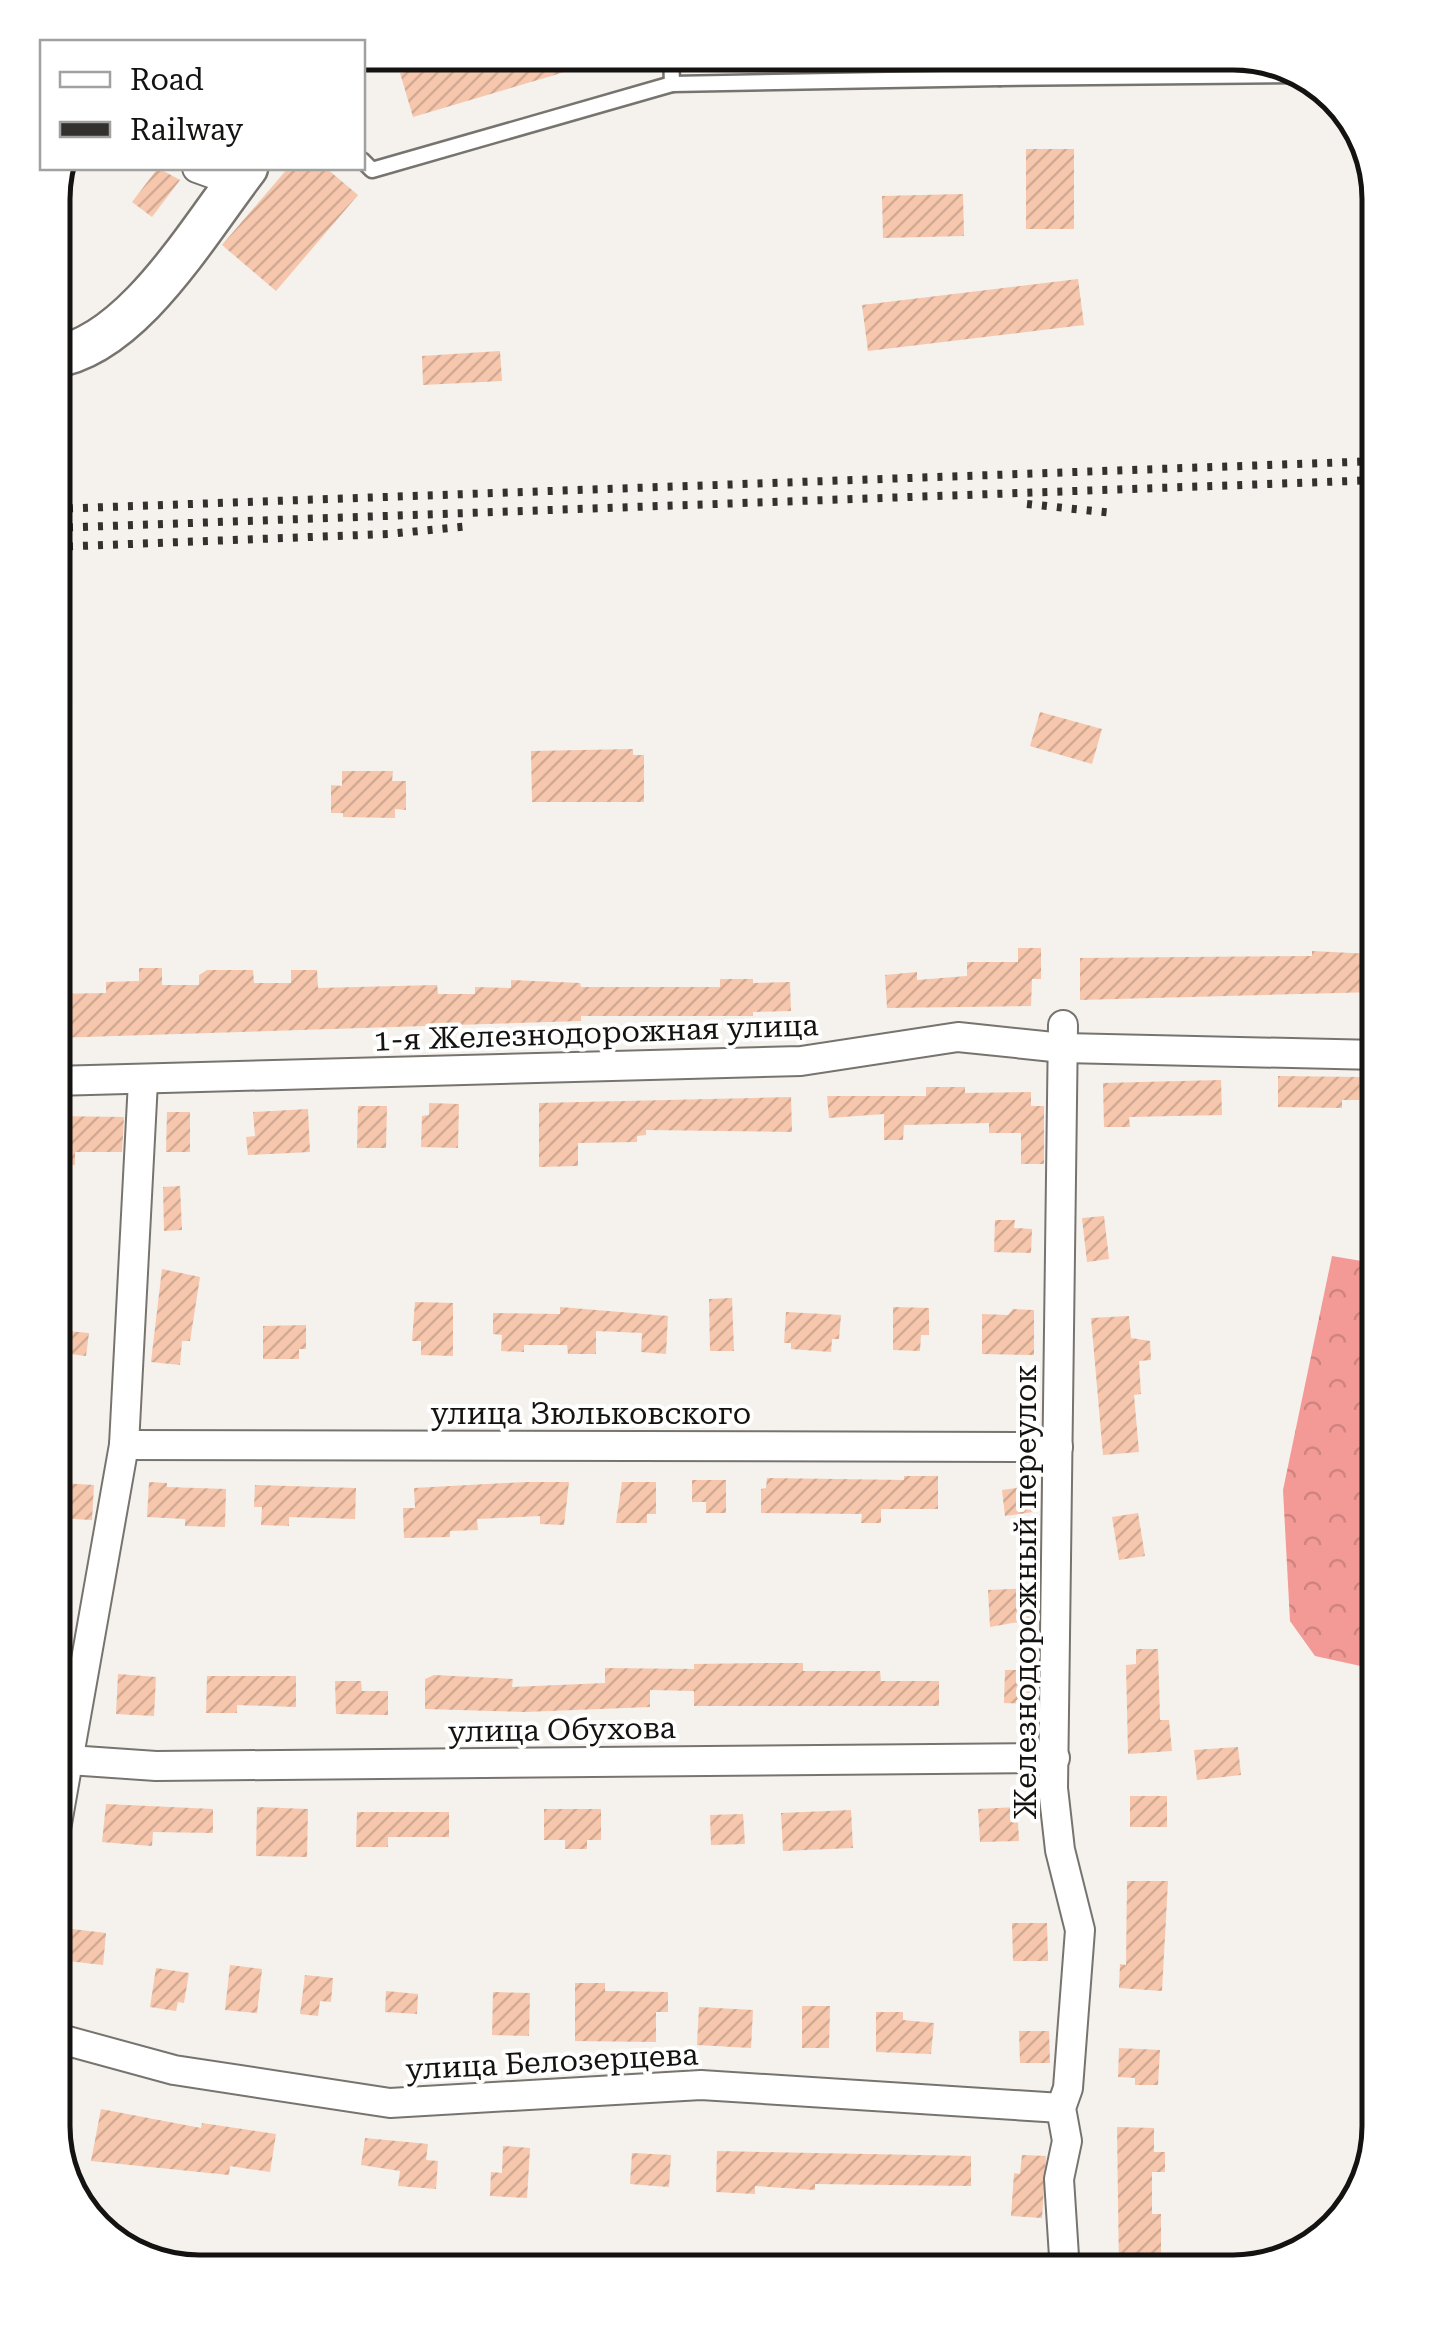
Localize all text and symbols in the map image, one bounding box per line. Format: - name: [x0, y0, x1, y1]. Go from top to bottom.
- legend: [40, 40, 365, 170]
- text: Road: [130, 62, 204, 97]
- text: Railway: [130, 112, 244, 147]
- street label: 1-я Железнодорожная улица: [373, 1007, 819, 1058]
- street label: Железнодорожный переулок: [1008, 1364, 1043, 1820]
- street label: улица Зюльковского: [431, 1396, 751, 1431]
- street label: улица Обухова: [448, 1710, 676, 1749]
- street label: улица Белозерцева: [405, 2036, 699, 2087]

